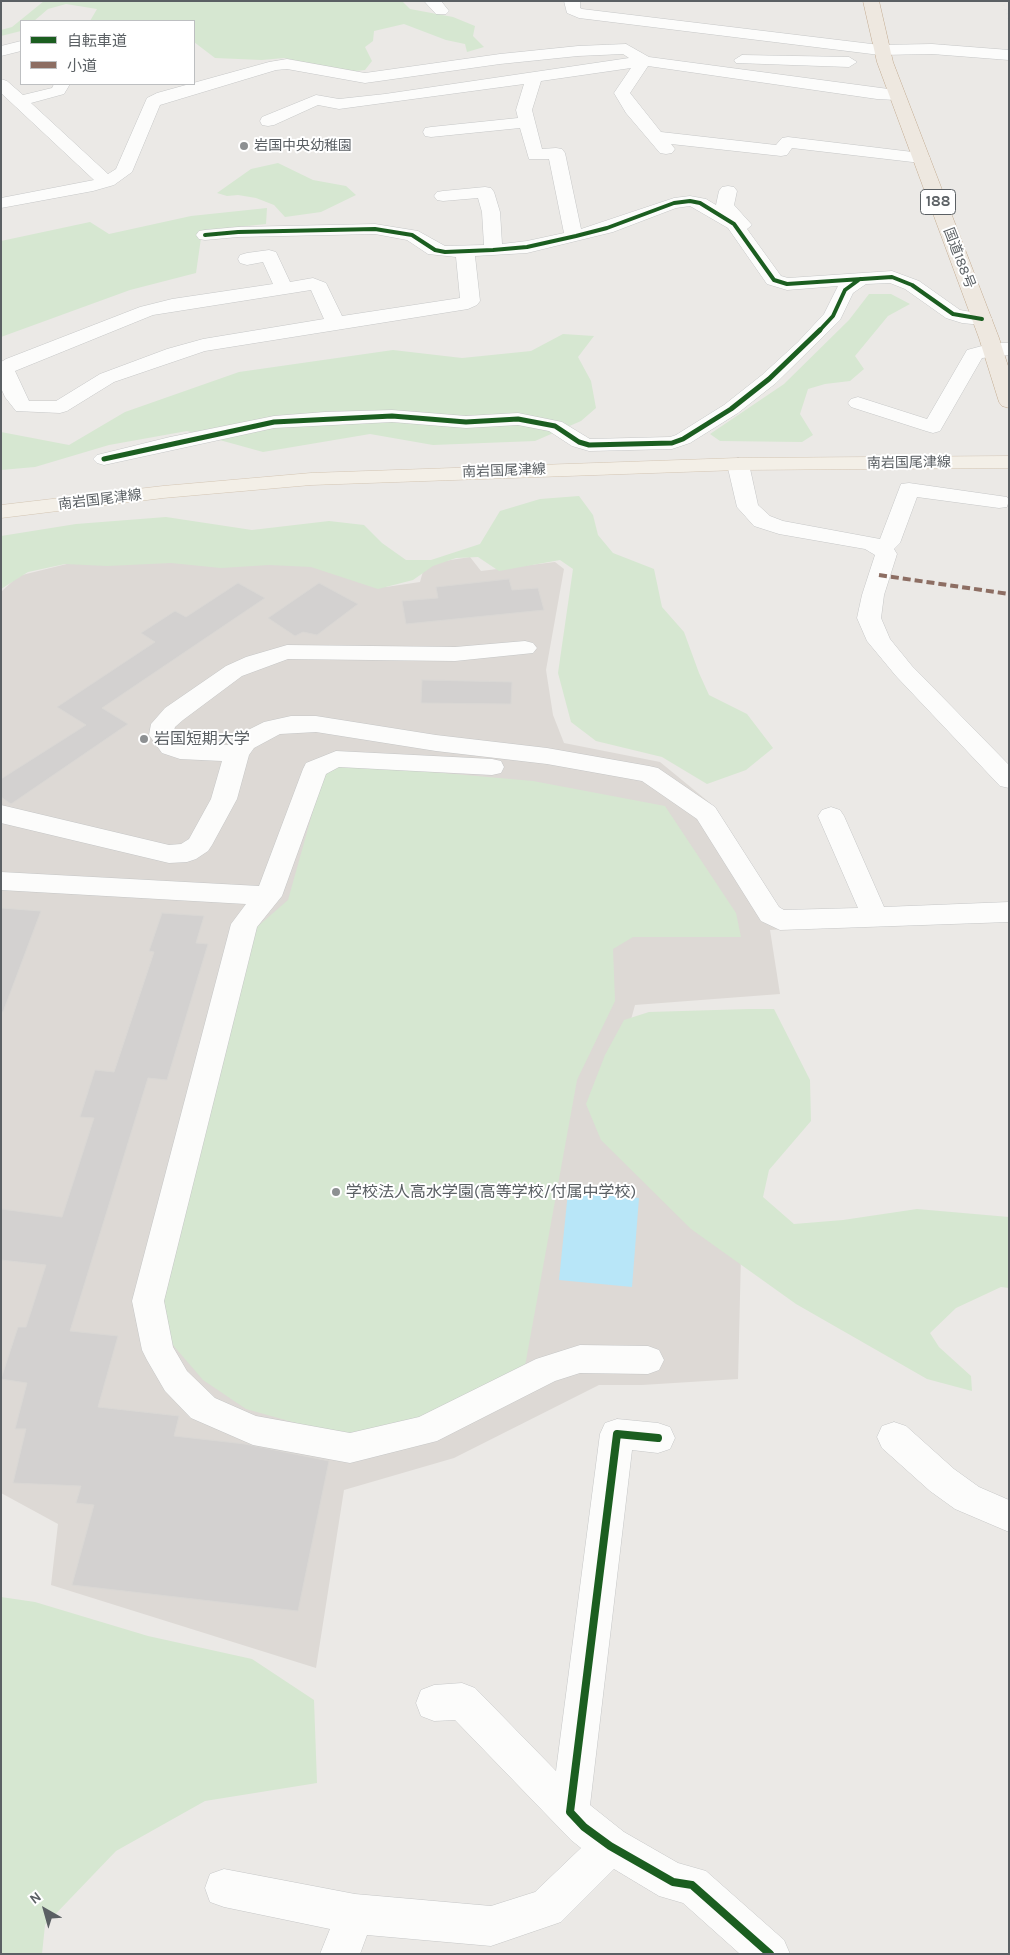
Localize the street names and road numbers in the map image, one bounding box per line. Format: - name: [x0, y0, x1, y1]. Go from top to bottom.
- road number: 188: [920, 190, 956, 214]
- street label: 国道188号: [940, 225, 978, 291]
- street label: 南岩国尾津線: [867, 454, 951, 472]
- street label: 南岩国尾津線: [462, 461, 546, 481]
- street label: 南岩国尾津線: [57, 487, 143, 513]

